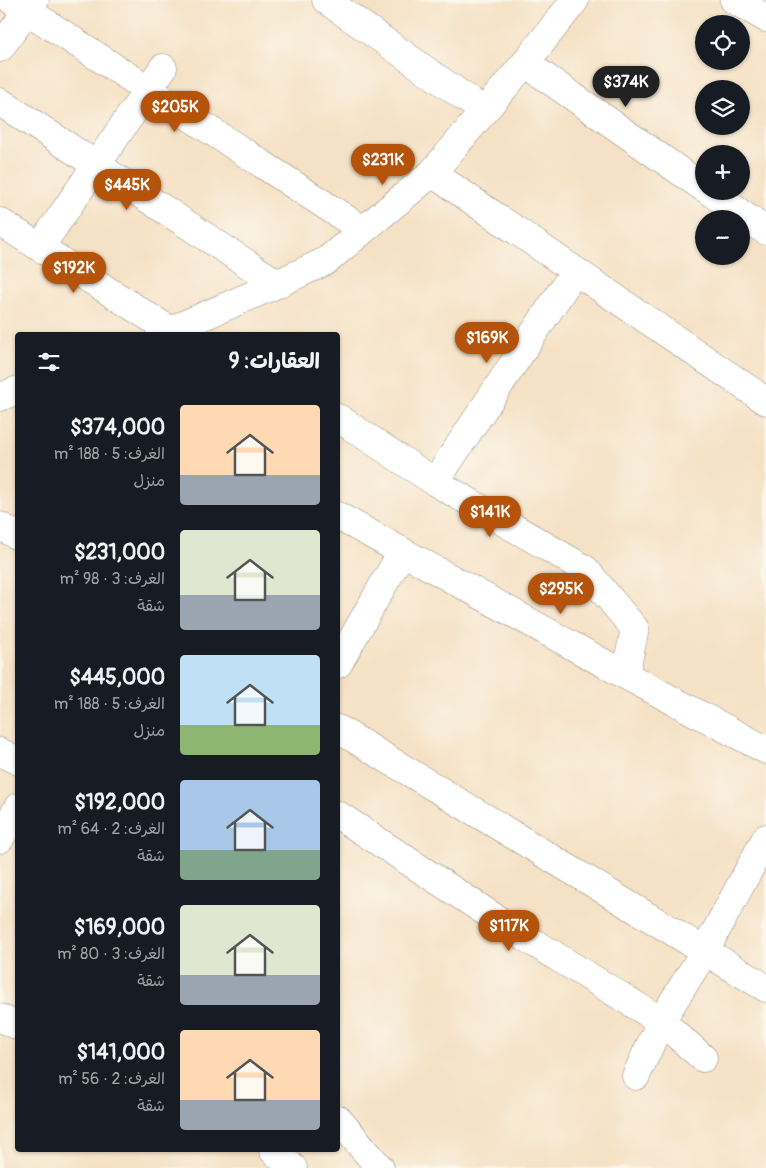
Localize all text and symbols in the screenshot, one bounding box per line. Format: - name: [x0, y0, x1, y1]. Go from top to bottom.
- map controls: [695, 15, 750, 265]
- button: locate: [695, 15, 750, 70]
- pin: $374K: [591, 66, 661, 108]
- text: $374K: [604, 72, 649, 92]
- button: layers: [695, 80, 750, 135]
- pin: $205K: [140, 90, 210, 133]
- text: $205K: [152, 97, 198, 117]
- pin: $231K: [348, 144, 418, 186]
- button: +: [695, 145, 750, 200]
- text: $231K: [362, 150, 404, 170]
- pin: $445K: [92, 168, 162, 211]
- text: $445K: [104, 175, 150, 195]
- button: −: [695, 210, 750, 265]
- pin: $192K: [39, 252, 109, 294]
- text: $192K: [53, 258, 95, 278]
- pin: $169K: [452, 322, 522, 364]
- text: $169K: [466, 328, 508, 348]
- icon: filters: [35, 348, 63, 376]
- text: العقارات: 9: [229, 348, 320, 375]
- text: $374,000: [70, 414, 165, 441]
- icon: home: [220, 425, 280, 485]
- text: الغرف: 5 · 188 m²: [54, 444, 165, 464]
- text: منزل: [133, 471, 165, 491]
- pin: $141K: [455, 496, 525, 538]
- text: $141K: [470, 502, 510, 522]
- text: $231,000: [74, 539, 165, 566]
- icon: home: [220, 550, 280, 610]
- text: الغرف: 3 · 98 m²: [60, 569, 165, 589]
- pin: $295K: [526, 572, 596, 615]
- text: $295K: [539, 579, 583, 599]
- text: شقة: [137, 596, 165, 616]
- text: $445,000: [70, 664, 165, 691]
- icon: home: [220, 675, 280, 735]
- text: الغرف: 5 · 188 m²: [54, 694, 165, 714]
- text: منزل: [133, 721, 165, 741]
- text: $192,000: [74, 789, 165, 816]
- icon: home: [220, 800, 280, 860]
- text: الغرف: 2 · 64 m²: [58, 819, 165, 839]
- text: شقة: [137, 846, 165, 866]
- pin: $117K: [474, 910, 544, 952]
- text: $169,000: [74, 914, 165, 941]
- text: $117K: [489, 916, 529, 936]
- icon: home: [220, 925, 280, 985]
- text: الغرف: 3 · 80 m²: [57, 944, 165, 964]
- text: شقة: [137, 971, 165, 991]
- text: $141,000: [77, 1039, 165, 1066]
- icon: home: [220, 1050, 280, 1110]
- text: الغرف: 2 · 56 m²: [58, 1069, 165, 1089]
- text: شقة: [137, 1096, 165, 1116]

